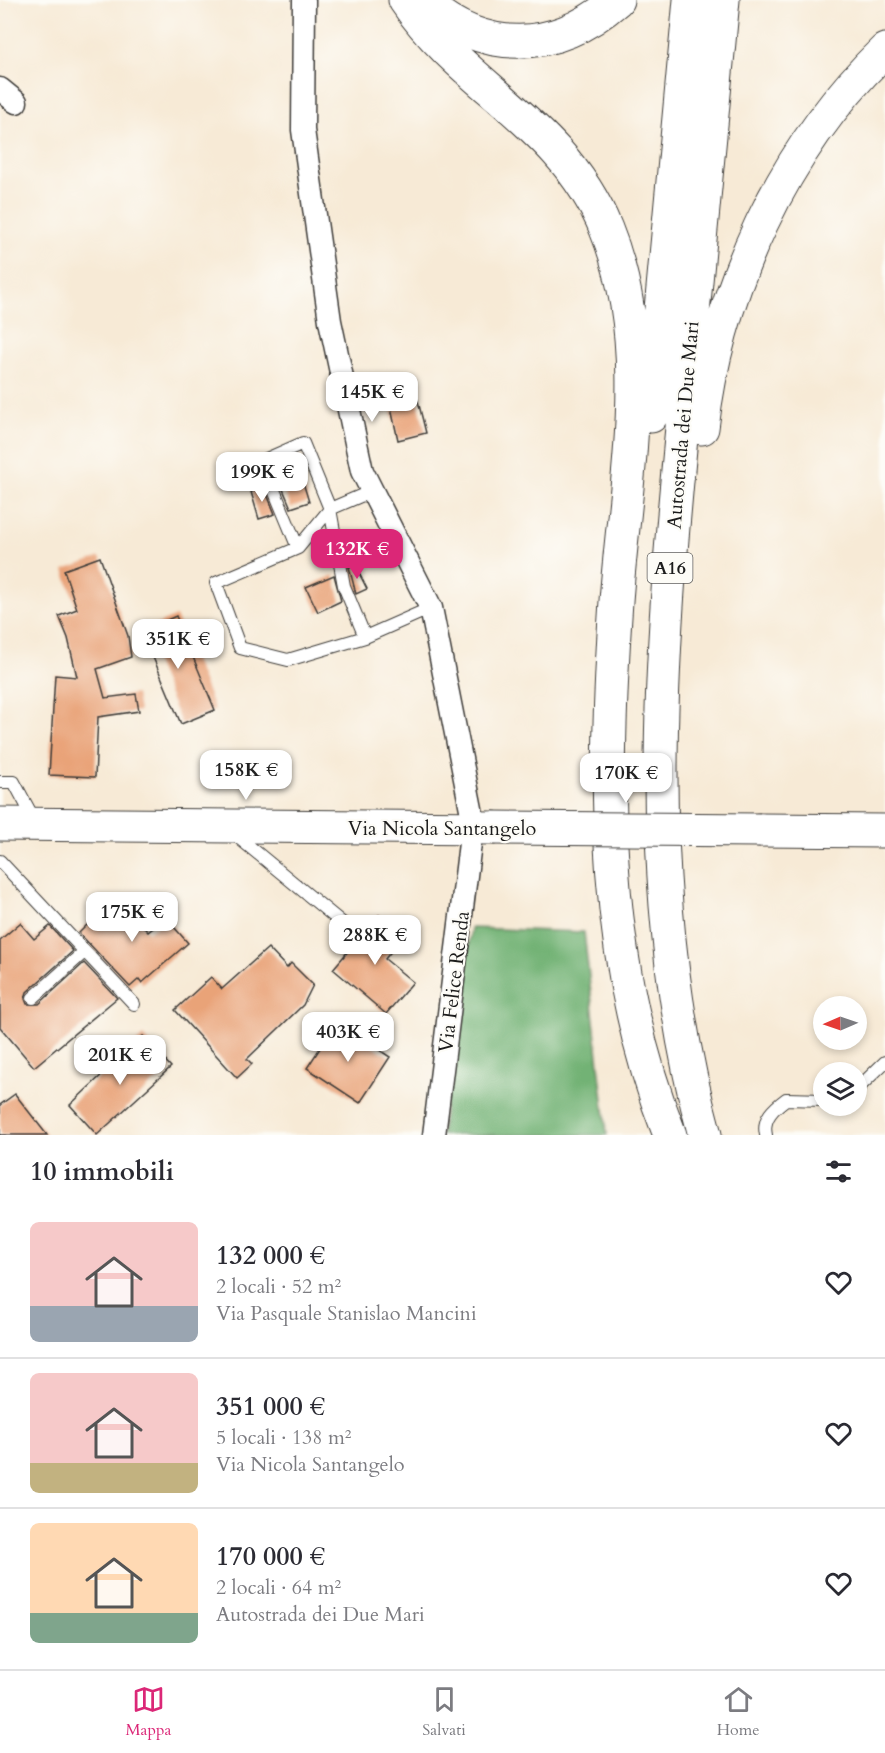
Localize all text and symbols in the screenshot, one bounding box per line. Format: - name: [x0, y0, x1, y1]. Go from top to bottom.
- street label: Autostrada dei Due Mari: [660, 319, 706, 530]
- pin: 145K €: [323, 372, 421, 423]
- text: 145K €: [340, 378, 404, 405]
- pin: 199K €: [213, 452, 311, 503]
- text: 199K €: [230, 458, 294, 485]
- pin: 132K €: [308, 529, 406, 580]
- text: 132K €: [325, 535, 389, 562]
- road number: A16: [648, 553, 692, 583]
- pin: 351K €: [129, 619, 227, 670]
- text: 351K €: [146, 625, 210, 652]
- pin: 158K €: [197, 750, 295, 801]
- pin: 170K €: [577, 753, 675, 804]
- text: 158K €: [214, 756, 278, 783]
- text: 170K €: [594, 759, 658, 786]
- street label: Via Nicola Santangelo: [348, 815, 536, 842]
- pin: 175K €: [83, 892, 181, 943]
- text: 175K €: [100, 898, 164, 925]
- street label: Via Felice Renda: [432, 909, 476, 1054]
- pin: 288K €: [326, 915, 424, 966]
- text: 288K €: [343, 921, 407, 948]
- north arrow: [813, 996, 867, 1050]
- map controls: [813, 996, 867, 1116]
- pin: 403K €: [299, 1012, 397, 1063]
- text: 403K €: [316, 1018, 380, 1045]
- pin: 201K €: [71, 1035, 169, 1086]
- text: 201K €: [88, 1041, 152, 1068]
- button: layers: [813, 1062, 867, 1116]
- text: 10 immobili: [30, 1154, 174, 1189]
- icon: filters: [822, 1155, 855, 1188]
- text: 132 000 €: [216, 1238, 325, 1273]
- icon: home: [78, 1246, 150, 1318]
- icon: heart: [822, 1266, 855, 1299]
- text: 2 locali · 52 m²: [216, 1273, 341, 1300]
- text: Via Pasquale Stanislao Mancini: [216, 1300, 477, 1327]
- text: 351 000 €: [216, 1389, 325, 1424]
- icon: home: [78, 1397, 150, 1469]
- icon: heart: [822, 1417, 855, 1450]
- text: 5 locali · 138 m²: [216, 1424, 352, 1451]
- text: Via Nicola Santangelo: [216, 1451, 405, 1478]
- text: 170 000 €: [216, 1539, 325, 1574]
- icon: home: [78, 1547, 150, 1619]
- icon: heart: [822, 1567, 855, 1600]
- text: 2 locali · 64 m²: [216, 1574, 341, 1601]
- text: Autostrada dei Due Mari: [216, 1601, 425, 1628]
- tab: Mappa: [125, 1683, 171, 1741]
- tab: Salvati: [422, 1683, 466, 1741]
- tab: Home: [717, 1683, 760, 1741]

